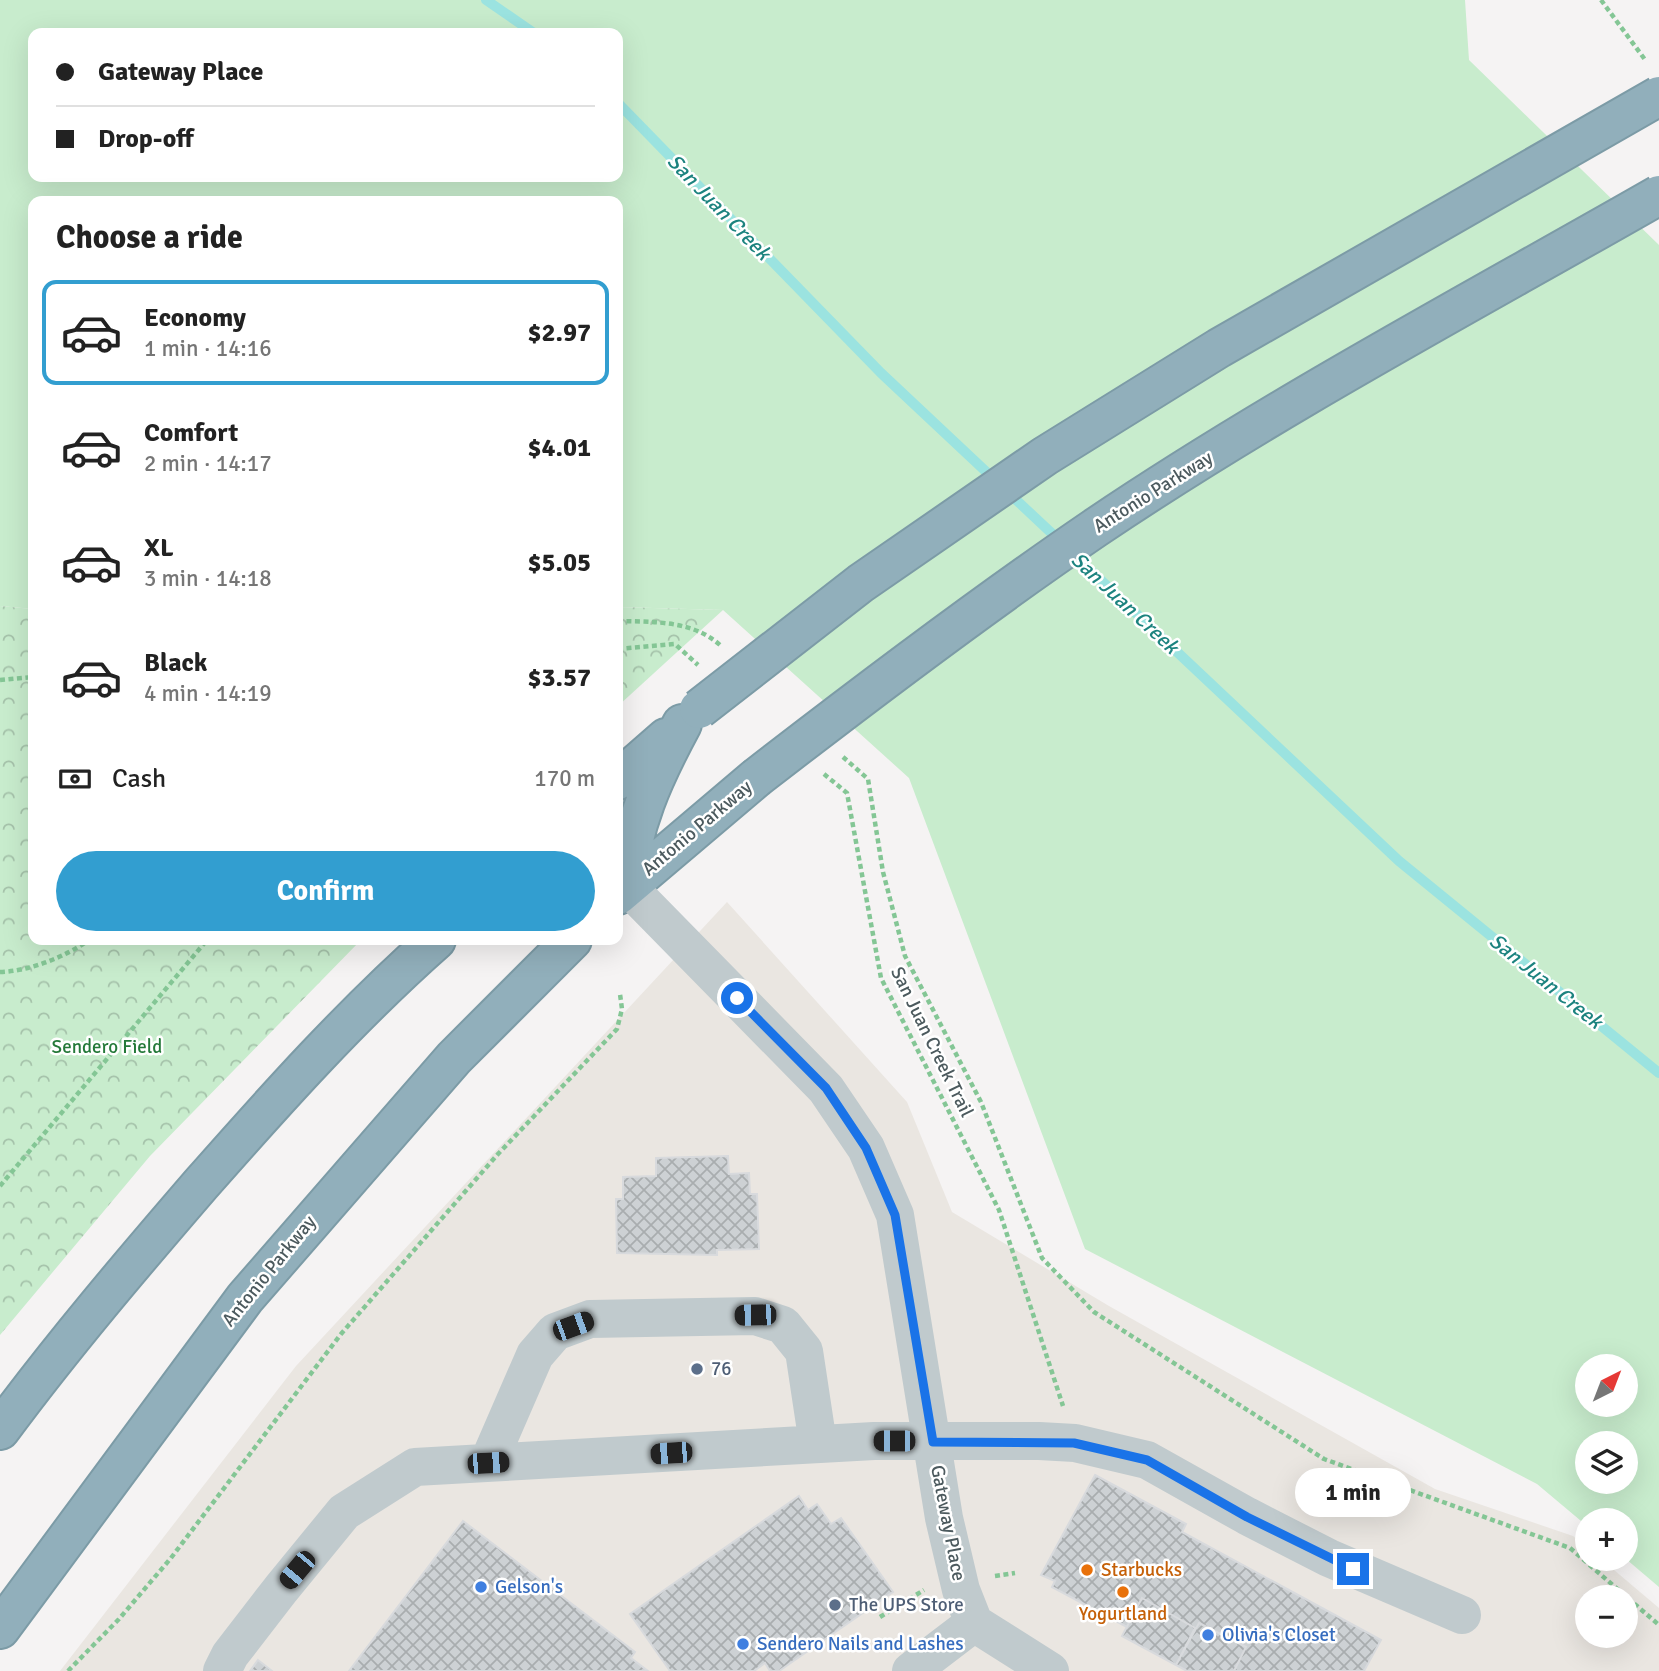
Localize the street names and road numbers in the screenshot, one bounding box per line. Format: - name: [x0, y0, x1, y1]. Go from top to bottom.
- street label: Antonio Parkway: [1089, 446, 1217, 538]
- street label: Antonio Parkway: [637, 775, 757, 881]
- street label: San Juan Creek Trail: [885, 963, 979, 1121]
- street label: Antonio Parkway: [217, 1210, 321, 1331]
- street label: Gateway Place: [925, 1463, 971, 1583]

